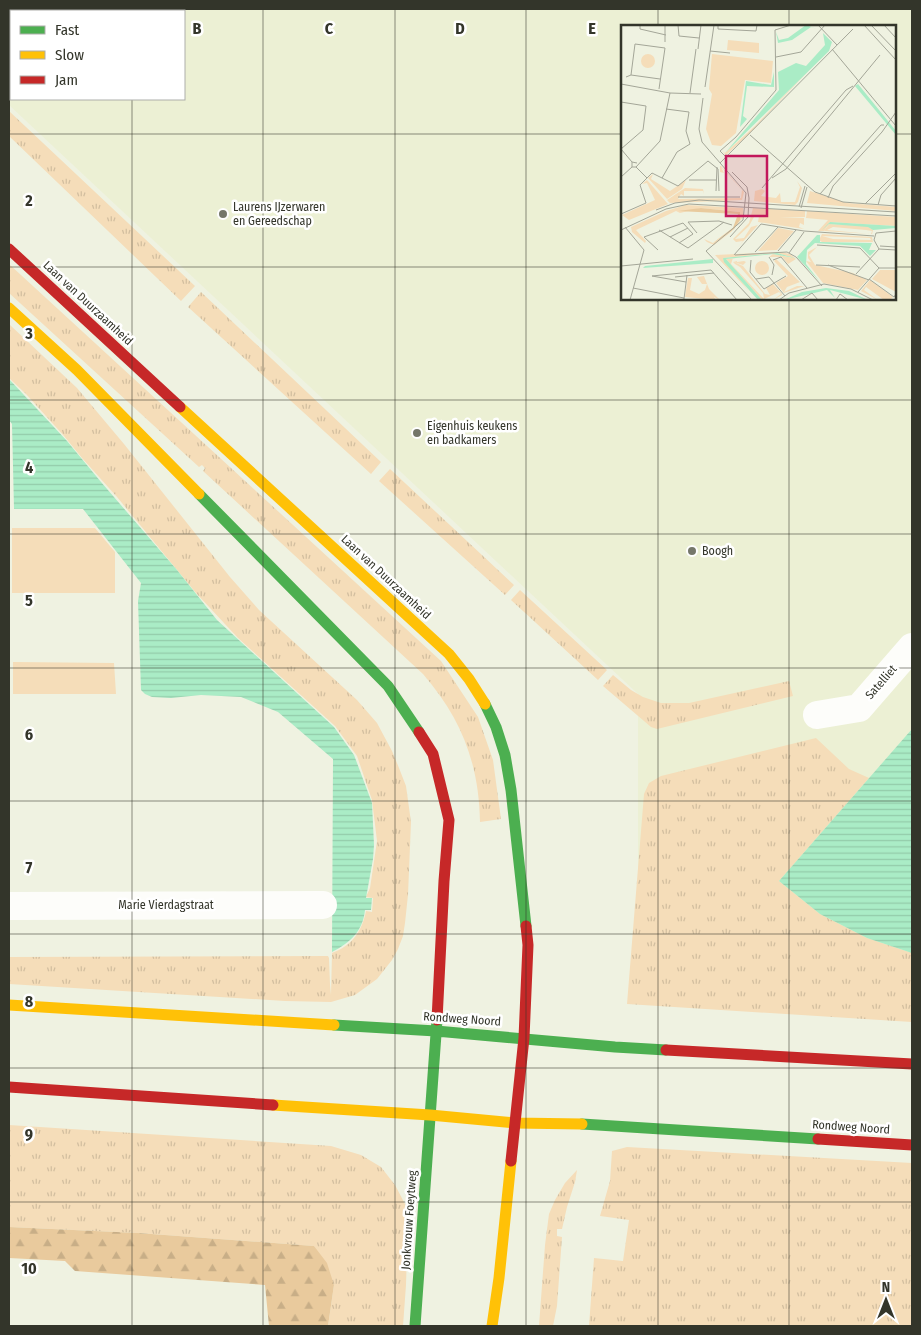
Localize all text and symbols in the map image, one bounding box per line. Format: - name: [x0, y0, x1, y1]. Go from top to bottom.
- legend: [10, 10, 185, 100]
- text: B: [193, 19, 202, 38]
- text: C: [325, 19, 334, 38]
- text: D: [455, 19, 465, 38]
- text: E: [588, 19, 596, 38]
- text: Fast: [55, 21, 79, 39]
- inset map: [621, 25, 896, 300]
- text: Slow: [55, 46, 84, 64]
- text: Jam: [55, 71, 78, 89]
- text: 2: [24, 191, 33, 210]
- place label: Laurens IJzerwaren en Gereedschap: [233, 200, 325, 228]
- marker: Laurens IJzerwaren en Gereedschap: [217, 208, 229, 220]
- street label: Laan van Duurzaamheid: [40, 258, 136, 348]
- text: 3: [24, 324, 33, 343]
- place label: Eigenhuis keukens en badkamers: [427, 419, 517, 447]
- marker: Eigenhuis keukens en badkamers: [411, 427, 423, 439]
- text: 4: [25, 458, 33, 477]
- street label: Laan van Duurzaamheid: [338, 532, 434, 622]
- place label: Boogh: [702, 544, 733, 558]
- marker: Boogh: [686, 545, 698, 557]
- text: 5: [25, 591, 33, 610]
- street label: Satelliet: [862, 662, 900, 702]
- text: 6: [25, 725, 33, 744]
- text: 7: [26, 858, 33, 877]
- street label: Marie Vierdagstraat: [118, 898, 214, 912]
- text: 8: [25, 992, 34, 1011]
- street label: Rondweg Noord: [423, 1009, 501, 1029]
- street label: Rondweg Noord: [812, 1117, 890, 1137]
- text: 9: [25, 1125, 33, 1144]
- street label: Jonkvrouw Foeytweg: [399, 1169, 419, 1270]
- text: 10: [21, 1259, 37, 1278]
- north arrow: [861, 1275, 911, 1325]
- text: N: [882, 1279, 890, 1296]

